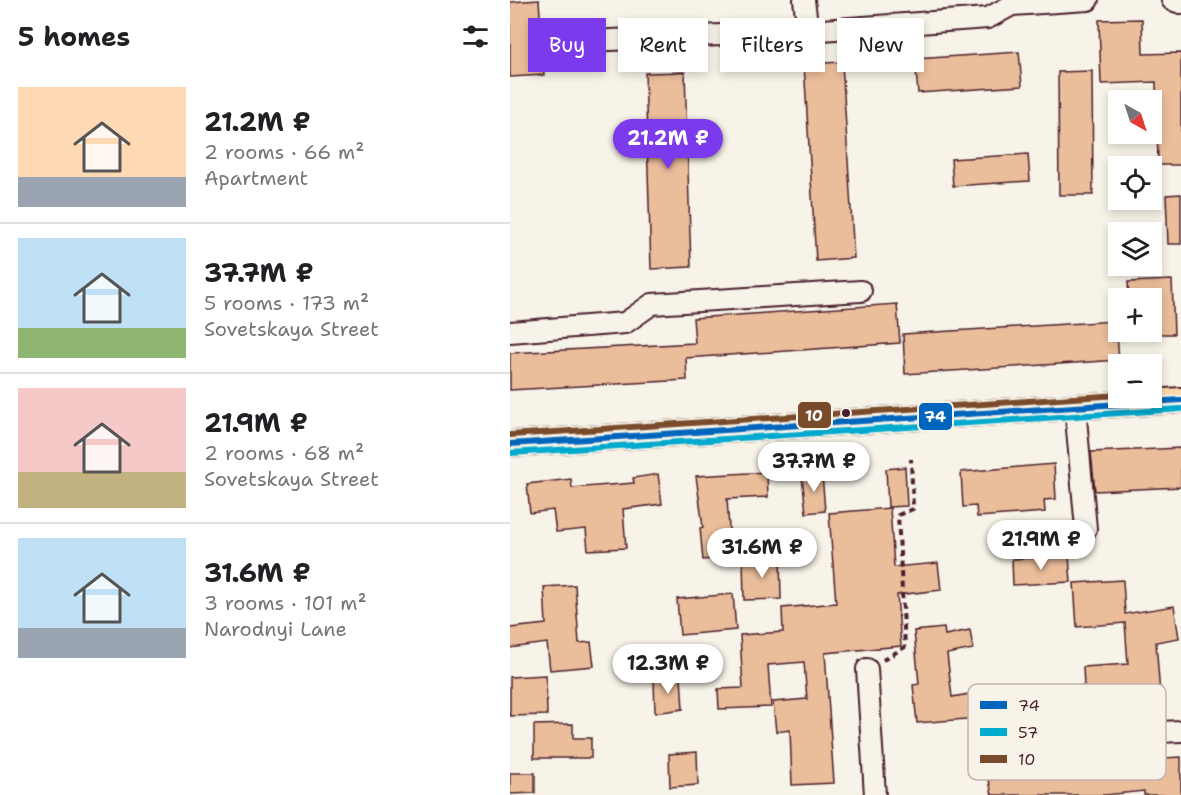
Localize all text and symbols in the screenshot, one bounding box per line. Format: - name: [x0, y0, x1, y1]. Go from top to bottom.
- chip: Buy: [528, 18, 606, 72]
- chip: Rent: [618, 18, 708, 72]
- chip: Filters: [720, 18, 825, 72]
- chip: New: [837, 18, 924, 72]
- text: 5 homes: [18, 19, 130, 54]
- icon: filters: [459, 20, 492, 53]
- north arrow: [1108, 90, 1162, 144]
- map controls: [1108, 90, 1162, 408]
- text: 21.2M ₽: [204, 104, 311, 139]
- icon: home: [66, 111, 138, 183]
- pin: 21.2M ₽: [613, 119, 723, 170]
- text: 21.2M ₽: [627, 125, 709, 151]
- text: 2 rooms · 66 m²: [204, 139, 365, 165]
- button: locate: [1108, 156, 1162, 210]
- text: Apartment: [204, 165, 308, 191]
- button: layers: [1108, 222, 1162, 276]
- text: 37.7M ₽: [204, 255, 314, 290]
- icon: home: [66, 262, 138, 334]
- button: +: [1108, 288, 1162, 342]
- text: 5 rooms · 173 m²: [204, 290, 369, 316]
- text: Sovetskaya Street: [204, 316, 379, 342]
- button: −: [1108, 354, 1162, 408]
- line badge: 10: [797, 401, 832, 429]
- line badge: 74: [918, 402, 953, 431]
- text: 21.9M ₽: [204, 405, 308, 440]
- text: 10: [805, 405, 823, 426]
- text: 74: [924, 406, 946, 427]
- unlabelled marker: [840, 407, 852, 419]
- icon: home: [66, 412, 138, 484]
- text: 2 rooms · 68 m²: [204, 440, 364, 466]
- pin: 37.7M ₽: [759, 442, 869, 493]
- text: 37.7M ₽: [772, 448, 856, 474]
- text: Sovetskaya Street: [204, 466, 379, 492]
- pin: 21.9M ₽: [986, 520, 1096, 571]
- text: 21.9M ₽: [1001, 526, 1081, 552]
- pin: 31.6M ₽: [707, 528, 817, 579]
- text: 31.6M ₽: [721, 534, 803, 560]
- text: 31.6M ₽: [204, 555, 311, 590]
- icon: home: [66, 562, 138, 634]
- text: 3 rooms · 101 m²: [204, 590, 367, 616]
- text: Narodnyi Lane: [204, 616, 347, 642]
- pin: 12.3M ₽: [613, 644, 723, 695]
- text: 12.3M ₽: [626, 650, 710, 676]
- legend: [968, 684, 1166, 780]
- text: 74: [1018, 695, 1040, 716]
- text: 57: [1018, 722, 1038, 743]
- text: 10: [1018, 749, 1035, 770]

